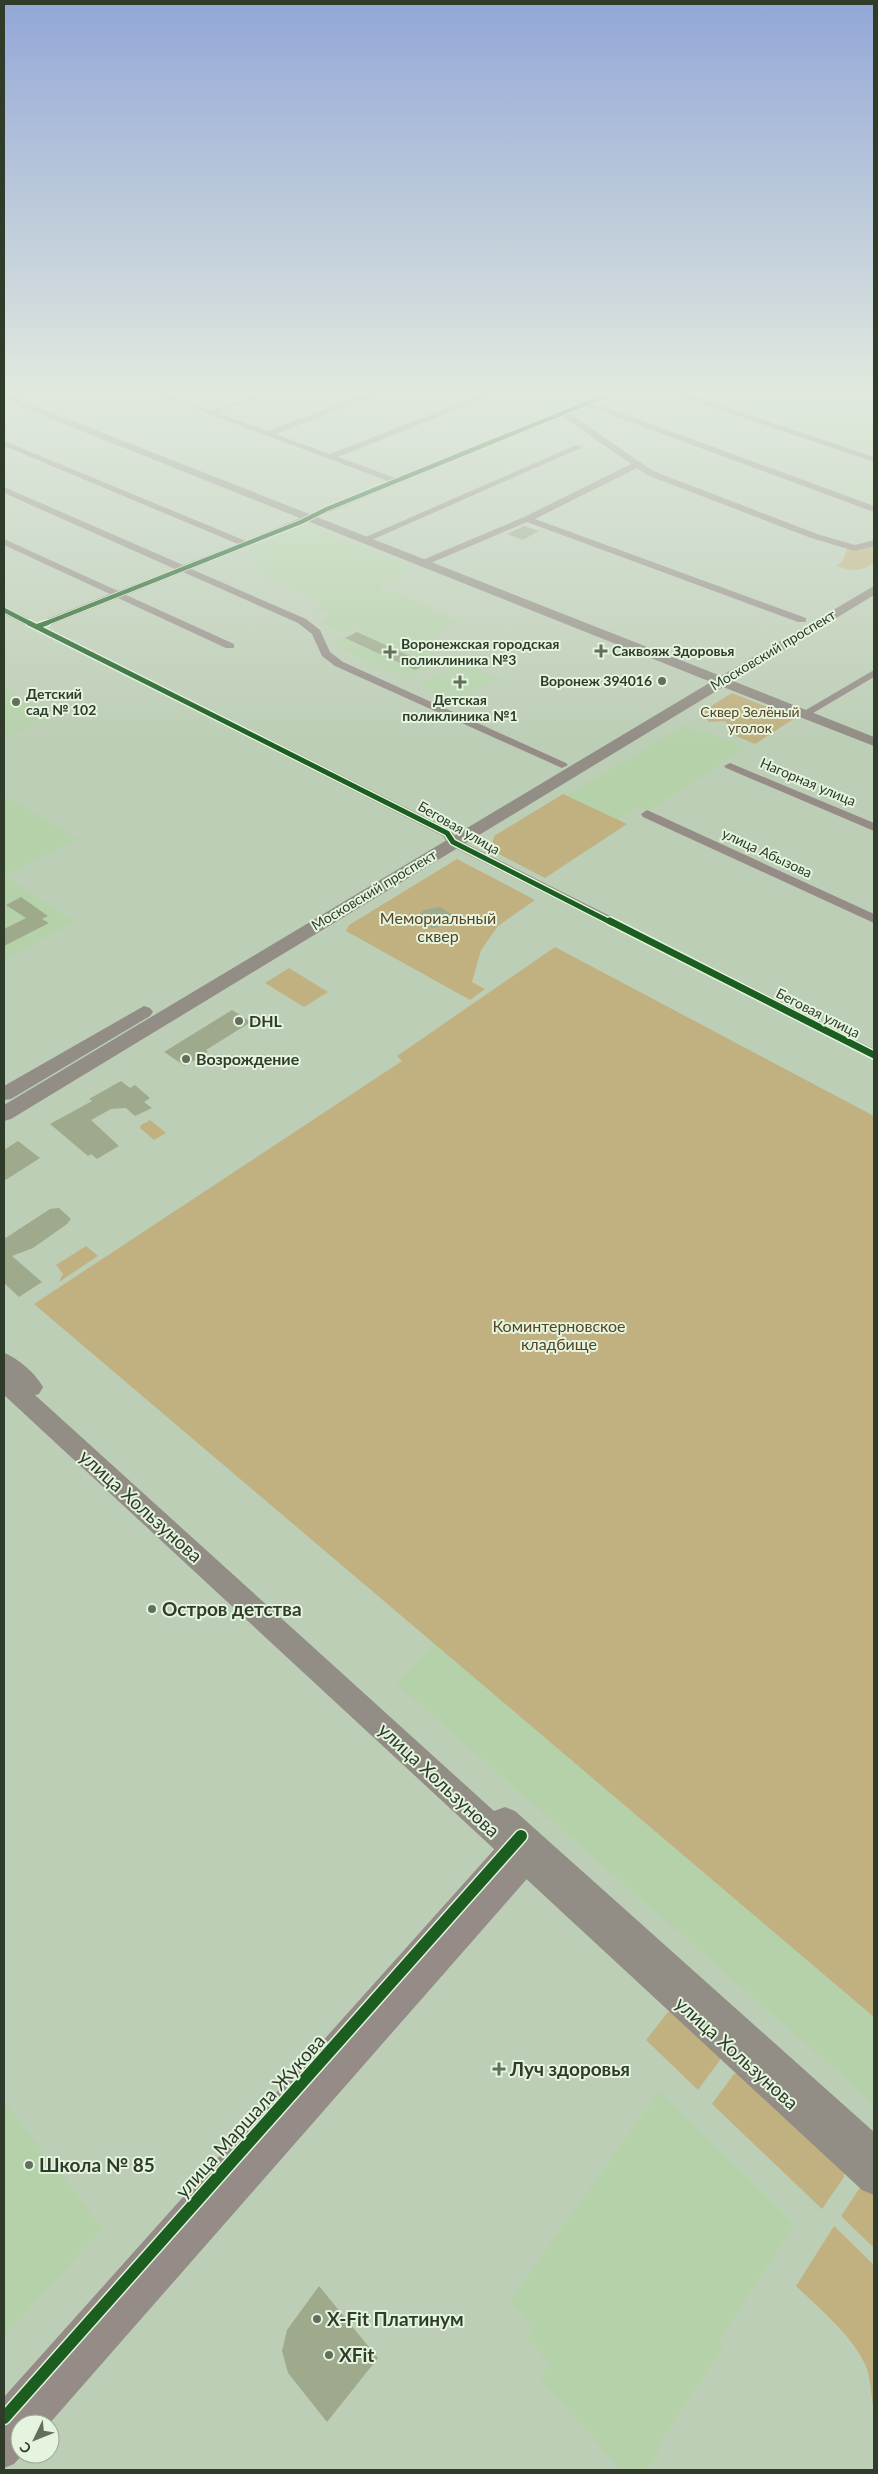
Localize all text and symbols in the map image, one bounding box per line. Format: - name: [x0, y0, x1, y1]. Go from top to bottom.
- street label: Московский проспект: [707, 606, 838, 694]
- place label: Воронежская городская поликлиника №3: [401, 635, 559, 668]
- place label: Саквояж Здоровья: [612, 642, 734, 659]
- marker: Саквояж Здоровья: [594, 644, 608, 658]
- marker: Воронежская городская поликлиника №3: [383, 645, 397, 659]
- place label: Воронеж 394016: [540, 672, 652, 689]
- marker: Детская поликлиника №1: [453, 675, 467, 689]
- marker: Воронеж 394016: [656, 675, 668, 687]
- place label: Детский сад № 102: [26, 685, 96, 718]
- place label: Детская поликлиника №1: [402, 691, 518, 724]
- marker: Детский сад № 102: [10, 696, 22, 708]
- park label: Сквер Зелёный уголок: [700, 703, 800, 736]
- street label: Нагорная улица: [758, 754, 859, 809]
- street label: Беговая улица: [415, 797, 503, 858]
- street label: улица Абызова: [719, 824, 815, 881]
- street label: Московский проспект: [308, 846, 439, 934]
- park label: Мемориальный сквер: [380, 908, 496, 945]
- street label: Беговая улица: [773, 984, 863, 1041]
- place label: DHL: [249, 1011, 282, 1030]
- marker: DHL: [233, 1015, 245, 1027]
- place label: Возрождение: [196, 1049, 300, 1068]
- marker: Возрождение: [180, 1053, 192, 1065]
- park label: Коминтерновское кладбище: [493, 1316, 626, 1353]
- street label: улица Хользунова: [75, 1444, 208, 1567]
- place label: Остров детства: [162, 1597, 302, 1620]
- marker: Остров детства: [146, 1603, 158, 1615]
- street label: улица Хользунова: [374, 1718, 505, 1842]
- street label: улица Хользунова: [671, 1991, 804, 2114]
- street label: улица Маршала Жукова: [170, 2029, 329, 2202]
- place label: Луч здоровья: [509, 2057, 630, 2080]
- marker: Луч здоровья: [492, 2062, 506, 2076]
- place label: Школа № 85: [39, 2153, 155, 2176]
- marker: Школа № 85: [23, 2159, 35, 2171]
- place label: X-Fit Платинум: [327, 2307, 464, 2330]
- marker: X-Fit Платинум: [311, 2313, 323, 2325]
- place label: XFit: [339, 2343, 374, 2366]
- marker: XFit: [323, 2349, 335, 2361]
- north arrow: [10, 2414, 60, 2464]
- text: С: [15, 2438, 35, 2457]

